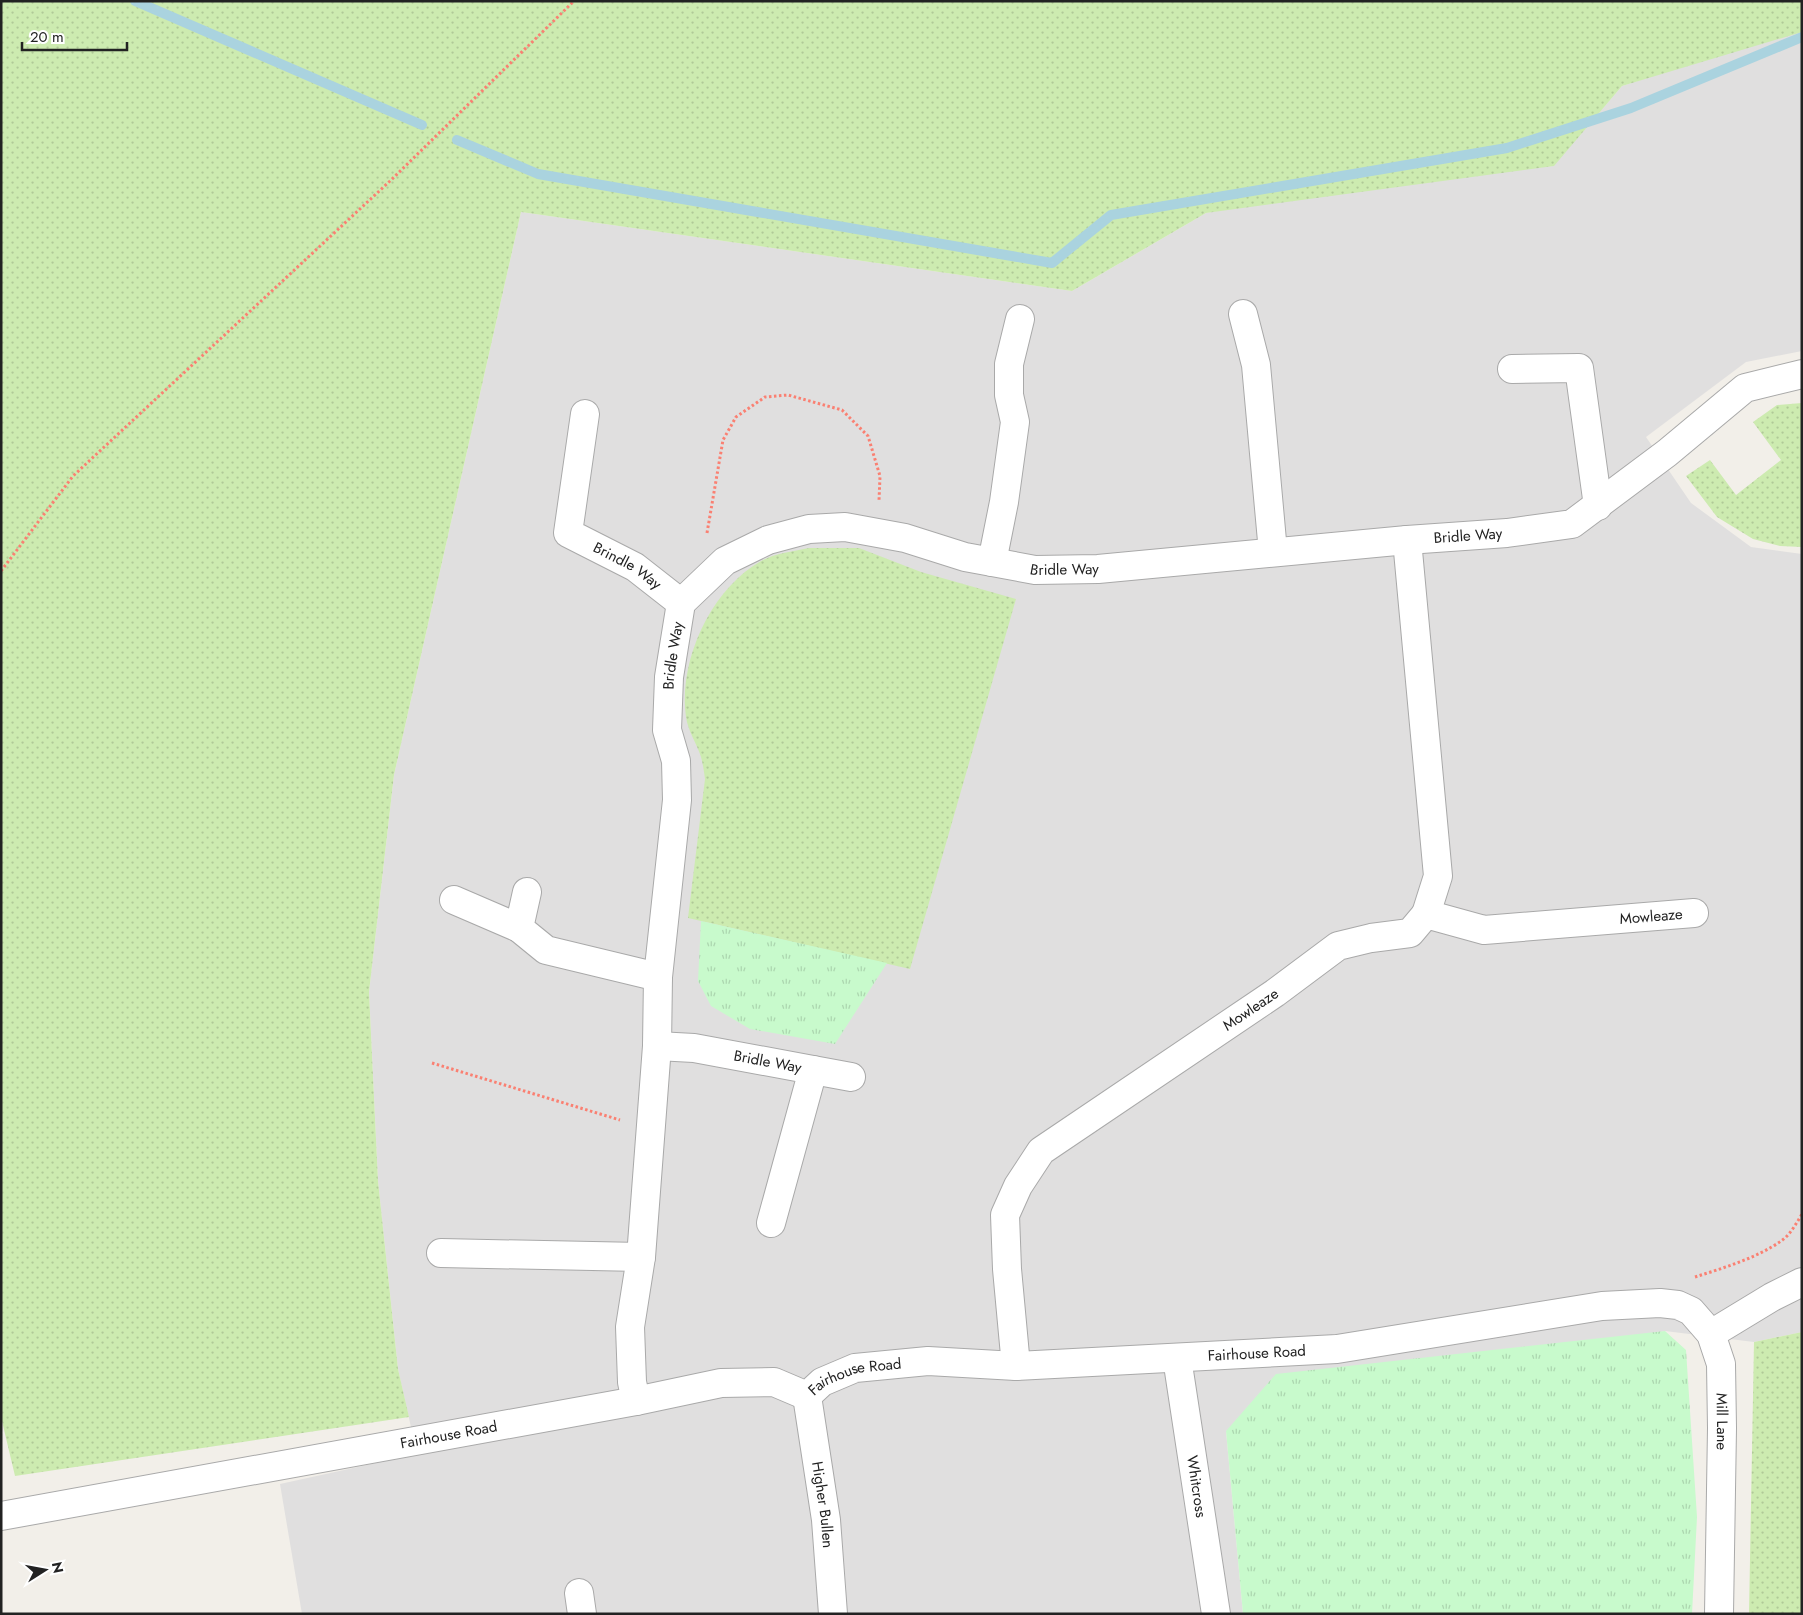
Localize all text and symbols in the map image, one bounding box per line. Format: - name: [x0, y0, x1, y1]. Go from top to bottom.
- scale bar: [22, 20, 128, 52]
- text: 20 m: [30, 26, 64, 48]
- street label: Bridle Way: [1433, 522, 1503, 549]
- street label: Brindle Way: [589, 537, 667, 595]
- street label: Bridle Way: [1028, 558, 1099, 581]
- street label: Bridle Way: [658, 619, 689, 690]
- street label: Mowleaze: [1619, 903, 1684, 930]
- street label: Mowleaze: [1218, 983, 1283, 1036]
- street label: Bridle Way: [732, 1045, 804, 1079]
- street label: Fairhouse Road: [1207, 1340, 1306, 1367]
- street label: Fairhouse Road: [803, 1353, 902, 1401]
- street label: Mill Lane: [1710, 1393, 1733, 1451]
- street label: Fairhouse Road: [399, 1415, 499, 1454]
- street label: Whitcross: [1181, 1454, 1212, 1519]
- street label: Higher Bullen: [806, 1460, 839, 1549]
- north arrow: [20, 1545, 70, 1595]
- text: N: [47, 1560, 69, 1575]

